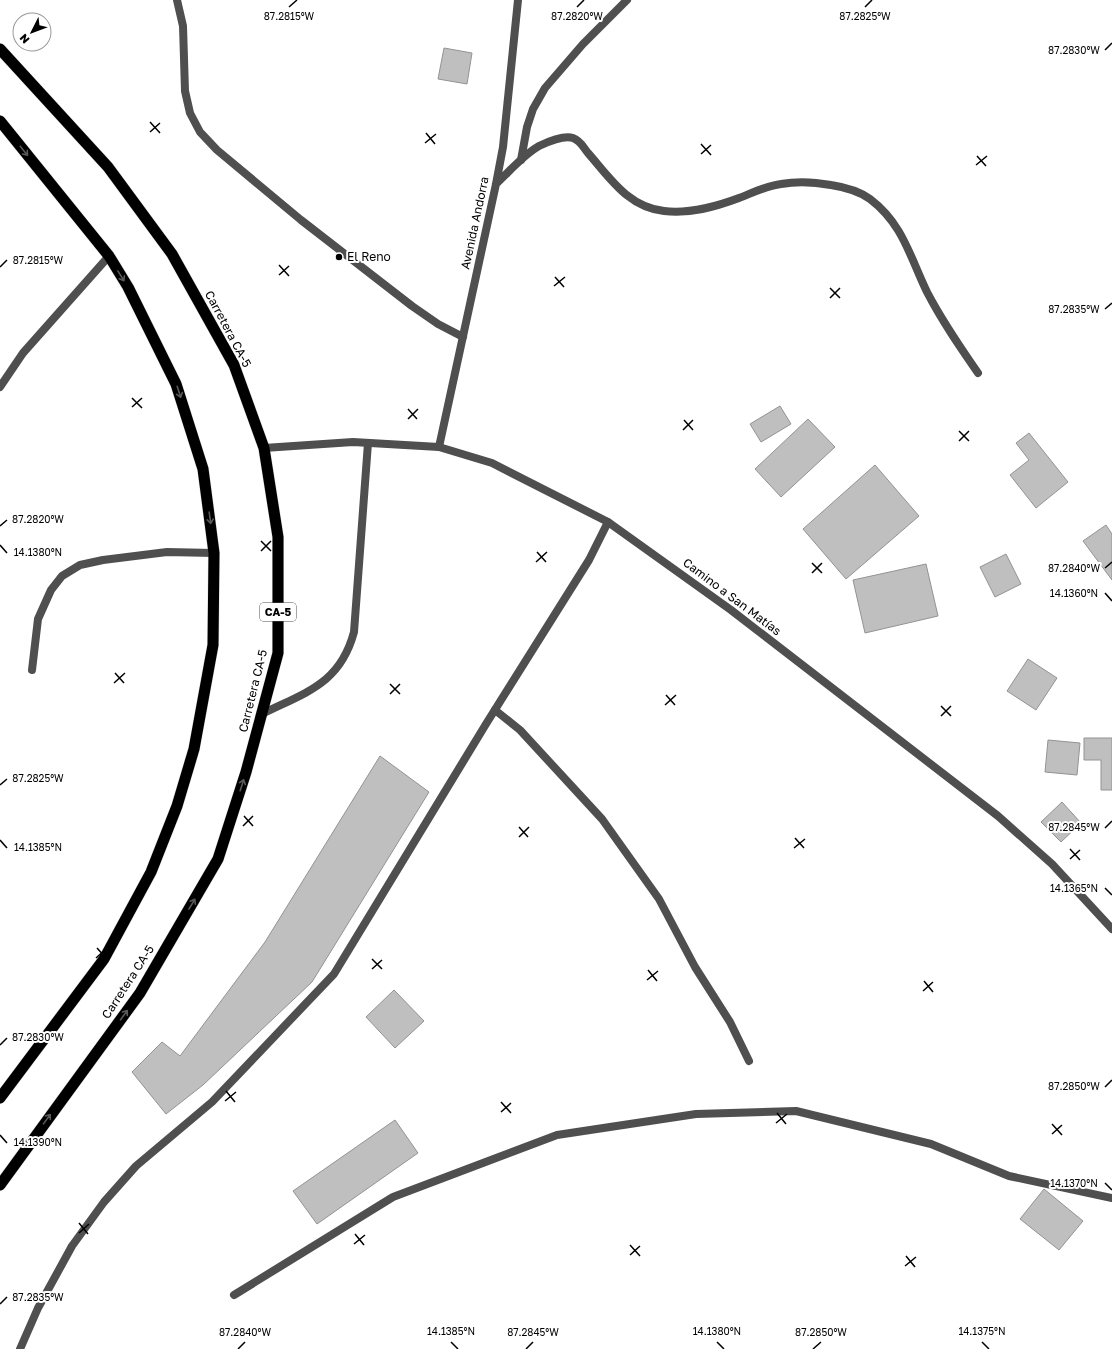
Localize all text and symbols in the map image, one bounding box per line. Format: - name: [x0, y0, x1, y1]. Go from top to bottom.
- text: 87.2815°W: [264, 10, 315, 22]
- text: 87.2820°W: [551, 10, 603, 22]
- text: 87.2825°W: [839, 10, 891, 22]
- north arrow: [12, 12, 52, 52]
- text: N: [17, 32, 32, 46]
- text: 87.2830°W: [1048, 44, 1100, 56]
- one-way arrow: [20, 146, 29, 157]
- street label: Avenida Andorra: [457, 175, 492, 271]
- place label: El Reno: [347, 249, 391, 264]
- marker: El Reno: [334, 252, 344, 262]
- text: 87.2815°W: [13, 254, 64, 266]
- one-way arrow: [117, 270, 125, 281]
- street label: Carretera CA-5: [202, 288, 255, 370]
- text: 87.2835°W: [1048, 303, 1100, 315]
- one-way arrow: [176, 386, 183, 399]
- one-way arrow: [206, 511, 214, 524]
- text: 87.2820°W: [12, 513, 64, 525]
- text: 14.1380°N: [14, 546, 62, 558]
- street label: Camino a San Matías: [680, 555, 784, 638]
- text: 87.2840°W: [1048, 562, 1100, 574]
- text: 14.1360°N: [1050, 587, 1098, 599]
- road number: CA-5: [260, 603, 296, 621]
- street label: Carretera CA-5: [235, 648, 270, 734]
- text: 87.2825°W: [12, 772, 64, 784]
- one-way arrow: [239, 779, 246, 792]
- text: 87.2845°W: [1048, 821, 1100, 833]
- text: 14.1385°N: [14, 841, 62, 853]
- text: 14.1365°N: [1050, 882, 1098, 894]
- one-way arrow: [189, 898, 197, 910]
- street label: Carretera CA-5: [98, 942, 157, 1021]
- one-way arrow: [120, 1009, 128, 1020]
- text: 87.2830°W: [12, 1031, 64, 1043]
- text: 87.2850°W: [1048, 1080, 1100, 1092]
- one-way arrow: [43, 1114, 51, 1125]
- text: 14.1390°N: [14, 1136, 62, 1148]
- text: 14.1370°N: [1050, 1177, 1098, 1189]
- text: 87.2835°W: [12, 1291, 64, 1303]
- text: 14.1385°N: [427, 1325, 475, 1337]
- text: 14.1380°N: [693, 1325, 741, 1337]
- text: 14.1375°N: [958, 1325, 1006, 1337]
- text: 87.2840°W: [219, 1326, 271, 1338]
- text: 87.2845°W: [507, 1326, 559, 1338]
- text: 87.2850°W: [795, 1326, 847, 1338]

